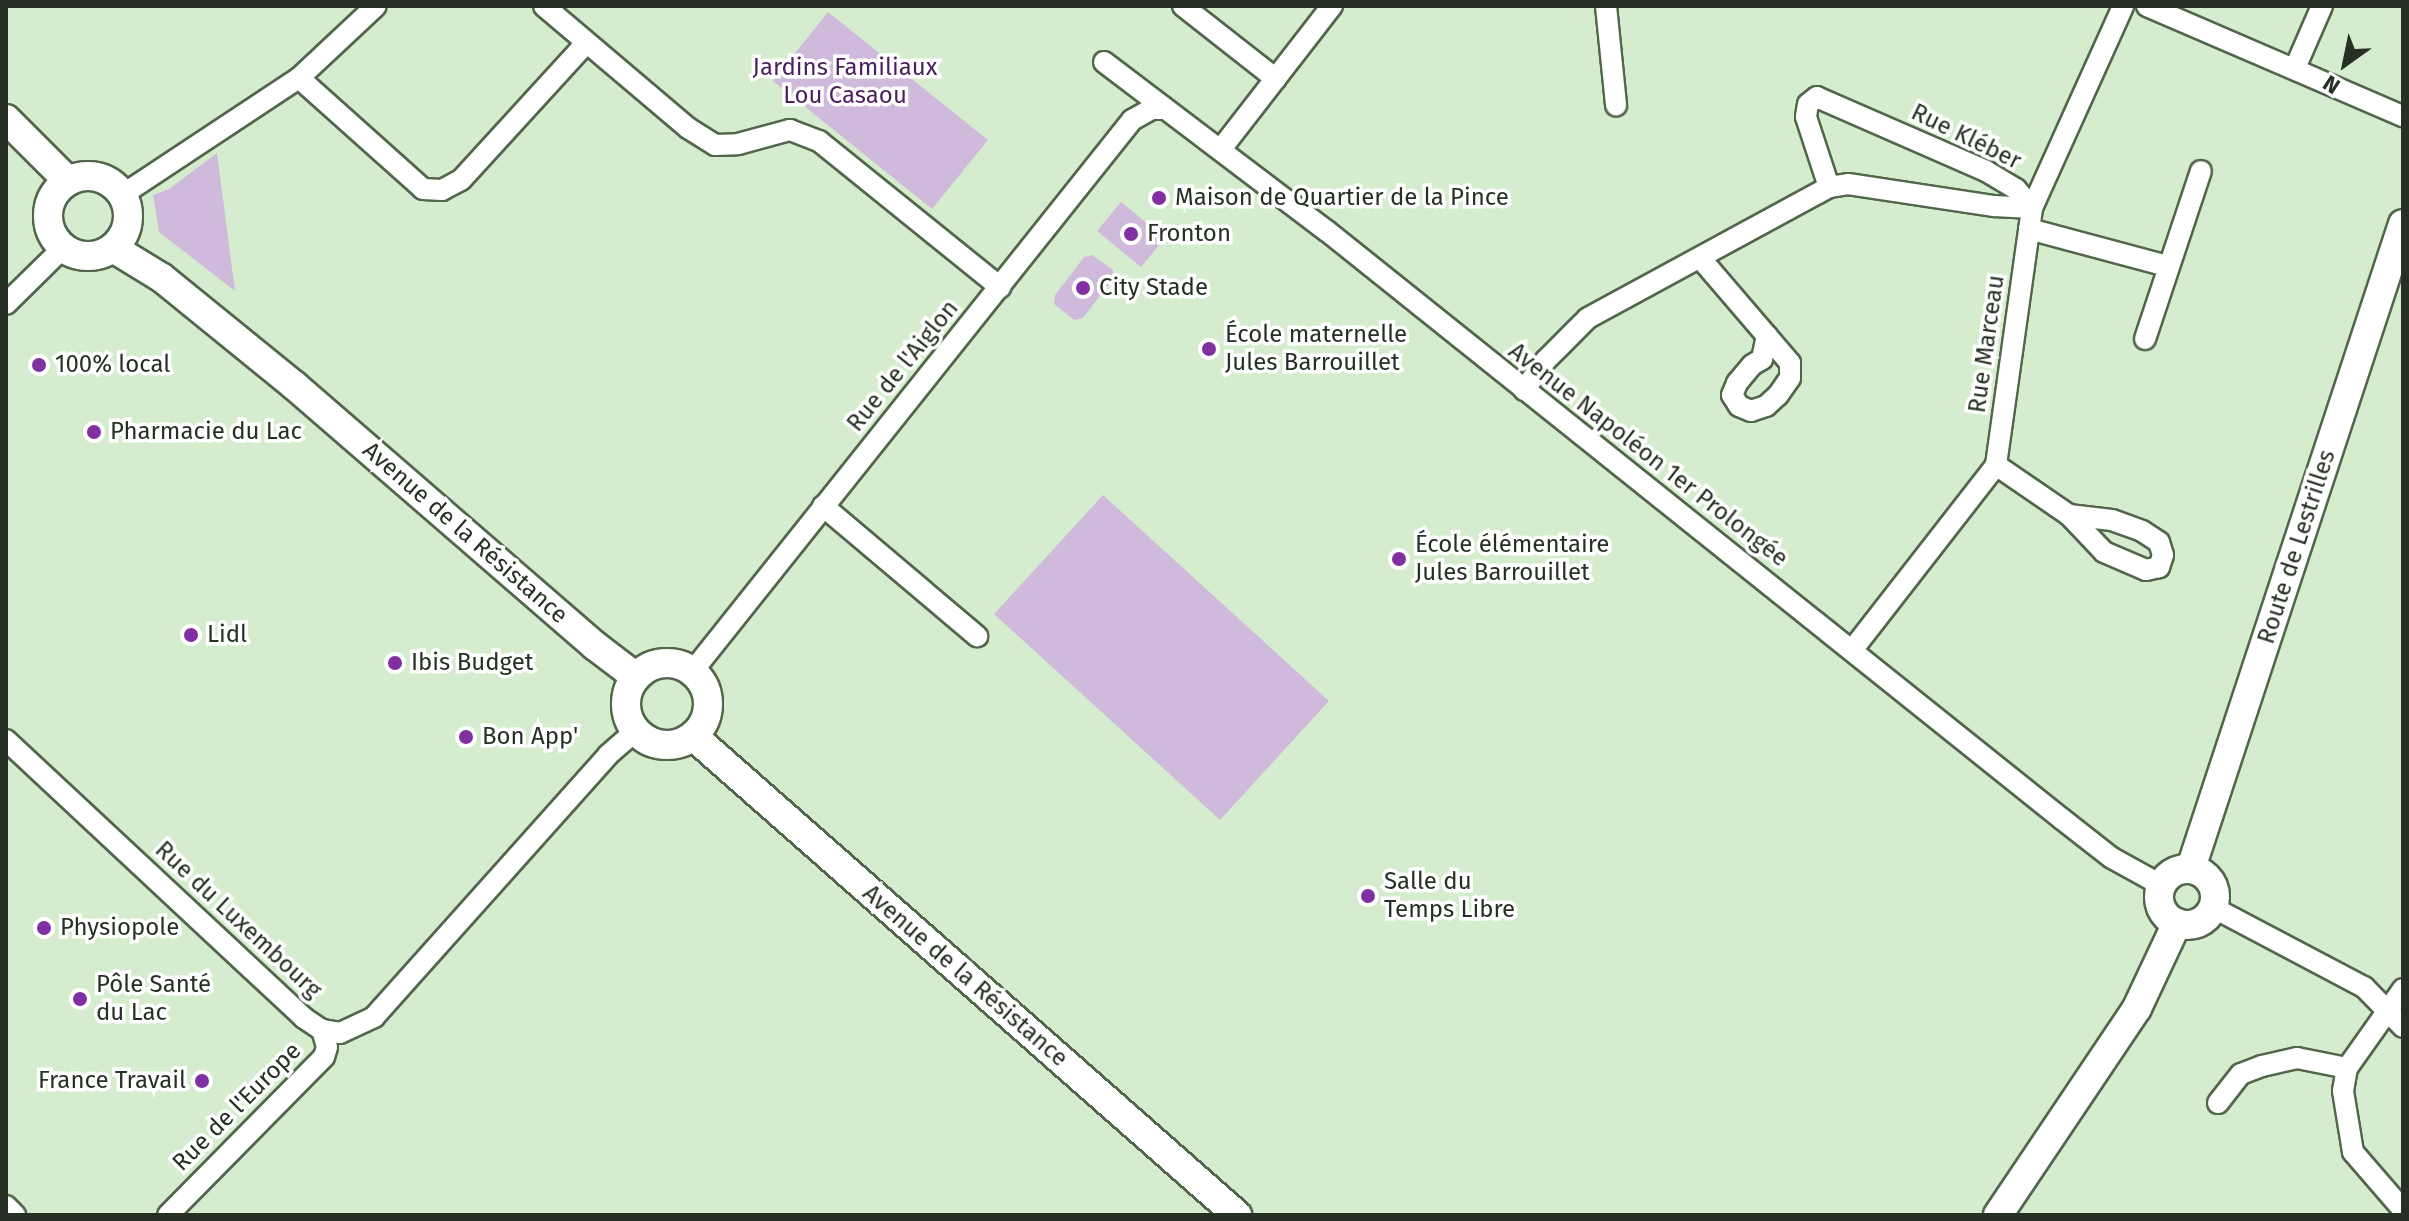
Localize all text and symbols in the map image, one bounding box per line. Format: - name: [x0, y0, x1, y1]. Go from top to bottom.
- north arrow: [2305, 24, 2385, 104]
- park label: Jardins Familiaux Lou Casaou: [753, 54, 937, 110]
- text: N: [2318, 69, 2345, 100]
- street label: Rue Kléber: [1906, 98, 2026, 176]
- place label: Maison de Quartier de la Pince: [1175, 184, 1509, 212]
- marker: Maison de Quartier de la Pince: [1150, 189, 1168, 207]
- place label: Fronton: [1147, 220, 1231, 248]
- marker: Fronton: [1122, 225, 1140, 243]
- street label: Rue Marceau: [1963, 273, 2011, 415]
- place label: City Stade: [1099, 274, 1208, 302]
- marker: City Stade: [1074, 279, 1092, 297]
- street label: Rue de l'Aiglon: [841, 294, 965, 438]
- place label: École maternelle Jules Barrouillet: [1225, 321, 1407, 377]
- street label: Avenue Napoléon 1er Prolongée: [1503, 337, 1793, 573]
- marker: École maternelle Jules Barrouillet: [1200, 340, 1218, 358]
- place label: 100% local: [55, 351, 170, 379]
- marker: 100% local: [30, 356, 48, 374]
- place label: Pharmacie du Lac: [110, 418, 302, 446]
- marker: Pharmacie du Lac: [85, 423, 103, 441]
- street label: Avenue de la Résistance: [357, 436, 573, 630]
- street label: Route de Lestrilles: [2252, 446, 2342, 648]
- place label: École élémentaire Jules Barrouillet: [1415, 531, 1609, 587]
- marker: École élémentaire Jules Barrouillet: [1390, 550, 1408, 568]
- place label: Lidl: [207, 621, 247, 649]
- marker: Lidl: [182, 626, 200, 644]
- place label: Ibis Budget: [411, 649, 533, 677]
- marker: Ibis Budget: [386, 654, 404, 672]
- place label: Bon App': [482, 723, 578, 751]
- marker: Bon App': [457, 728, 475, 746]
- street label: Rue du Luxembourg: [149, 836, 327, 1004]
- place label: Salle du Temps Libre: [1384, 868, 1515, 924]
- street label: Avenue de la Résistance: [857, 879, 1073, 1073]
- marker: Salle du Temps Libre: [1359, 887, 1377, 905]
- place label: Physiopole: [60, 914, 179, 942]
- marker: Physiopole: [35, 919, 53, 937]
- place label: Pôle Santé du Lac: [96, 971, 211, 1027]
- marker: Pôle Santé du Lac: [71, 990, 89, 1008]
- street label: Rue de l'Europe: [167, 1037, 307, 1177]
- place label: France Travail: [38, 1067, 186, 1095]
- marker: France Travail: [193, 1072, 211, 1090]

